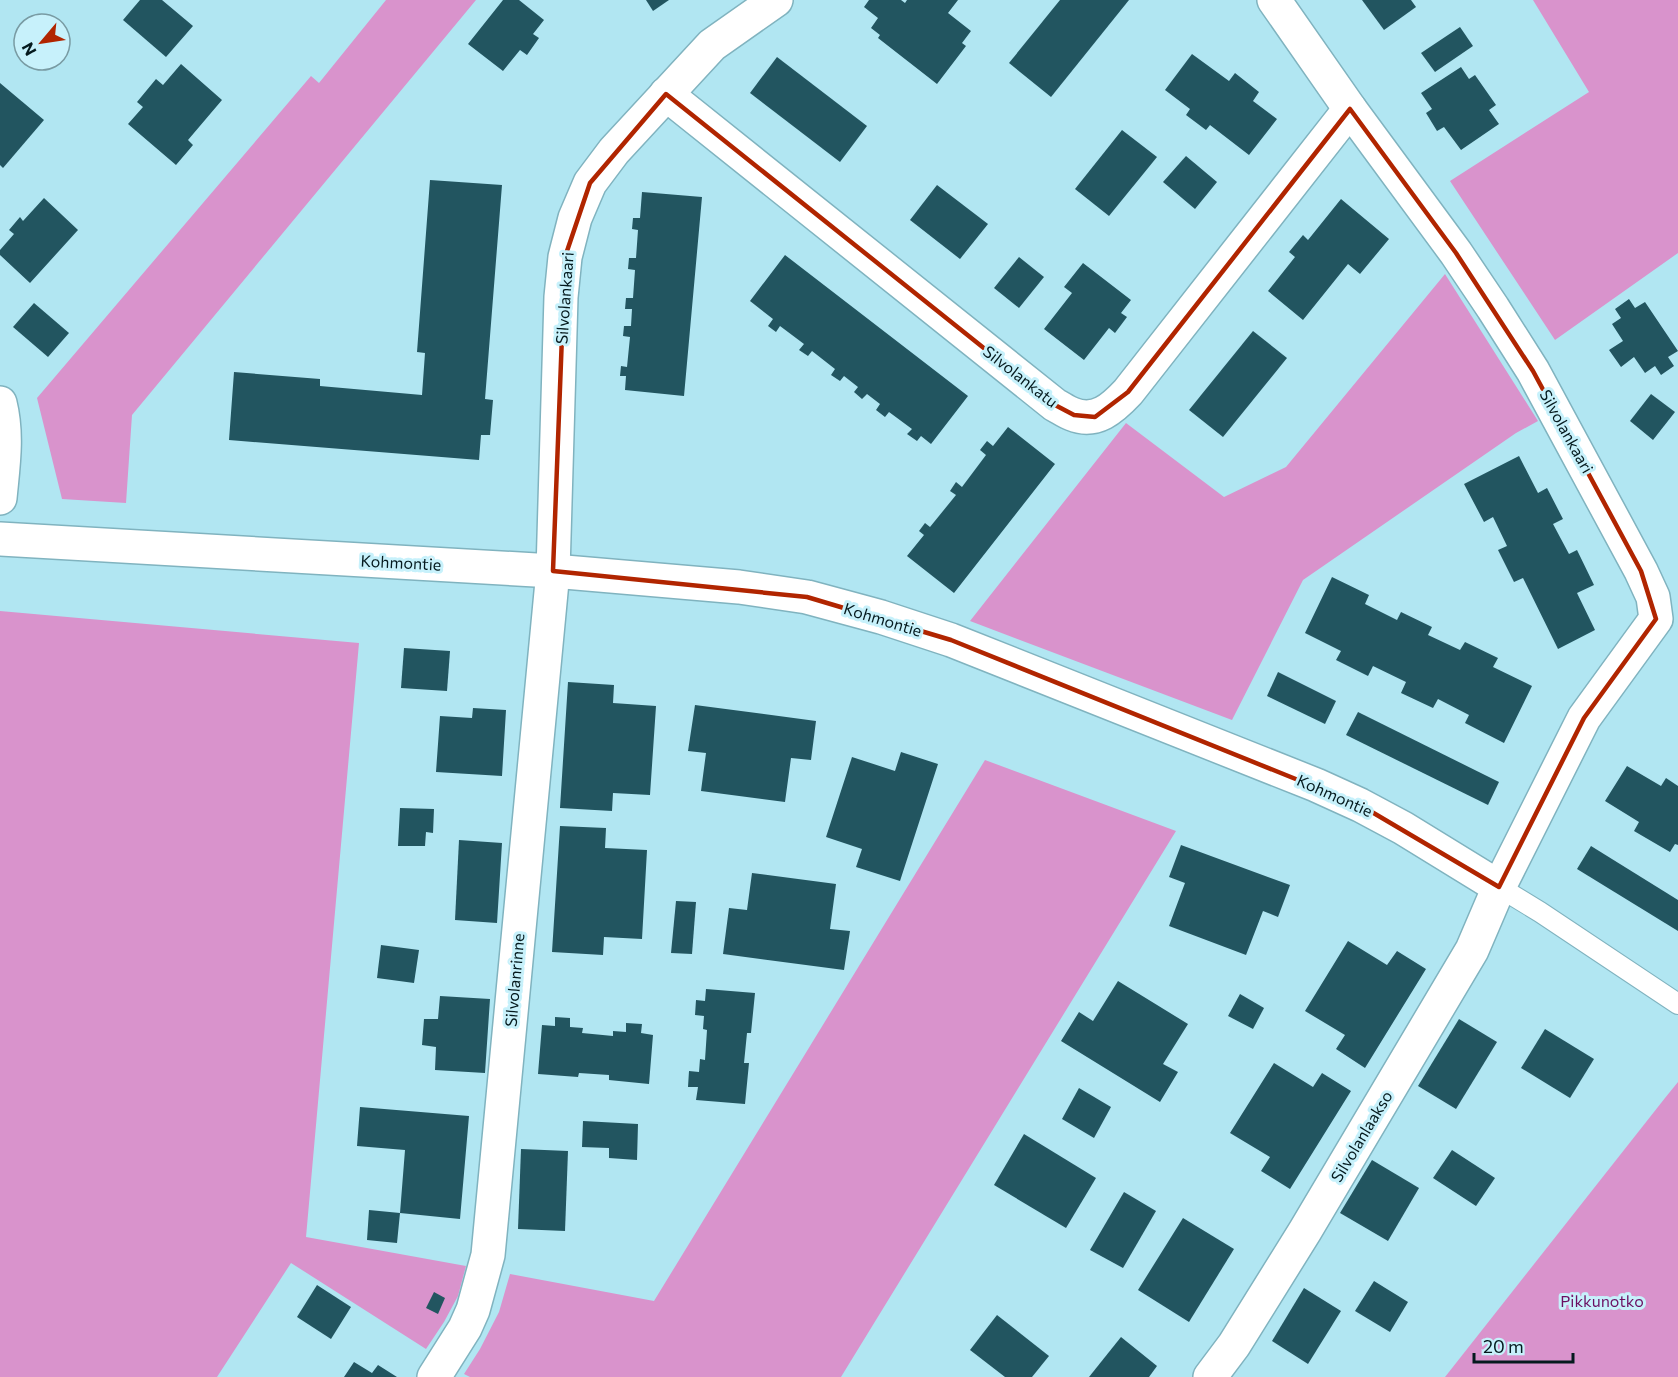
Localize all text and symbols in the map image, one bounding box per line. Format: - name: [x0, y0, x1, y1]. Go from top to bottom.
- north arrow: [12, 12, 72, 72]
- text: N: [17, 40, 40, 59]
- street label: Silvolankaari: [551, 251, 577, 345]
- street label: Silvolankatu: [980, 341, 1062, 411]
- street label: Silvolankaari: [1536, 386, 1598, 476]
- street label: Kohmontie: [360, 550, 442, 574]
- street label: Kohmontie: [842, 598, 924, 640]
- street label: Kohmontie: [1294, 770, 1376, 820]
- street label: Silvolanrinne: [500, 932, 528, 1028]
- street label: Silvolanlaakso: [1326, 1087, 1396, 1185]
- park label: Pikkunotko: [1560, 1291, 1644, 1310]
- scale bar: [1474, 1326, 1573, 1364]
- text: 20 m: [1483, 1335, 1524, 1357]

